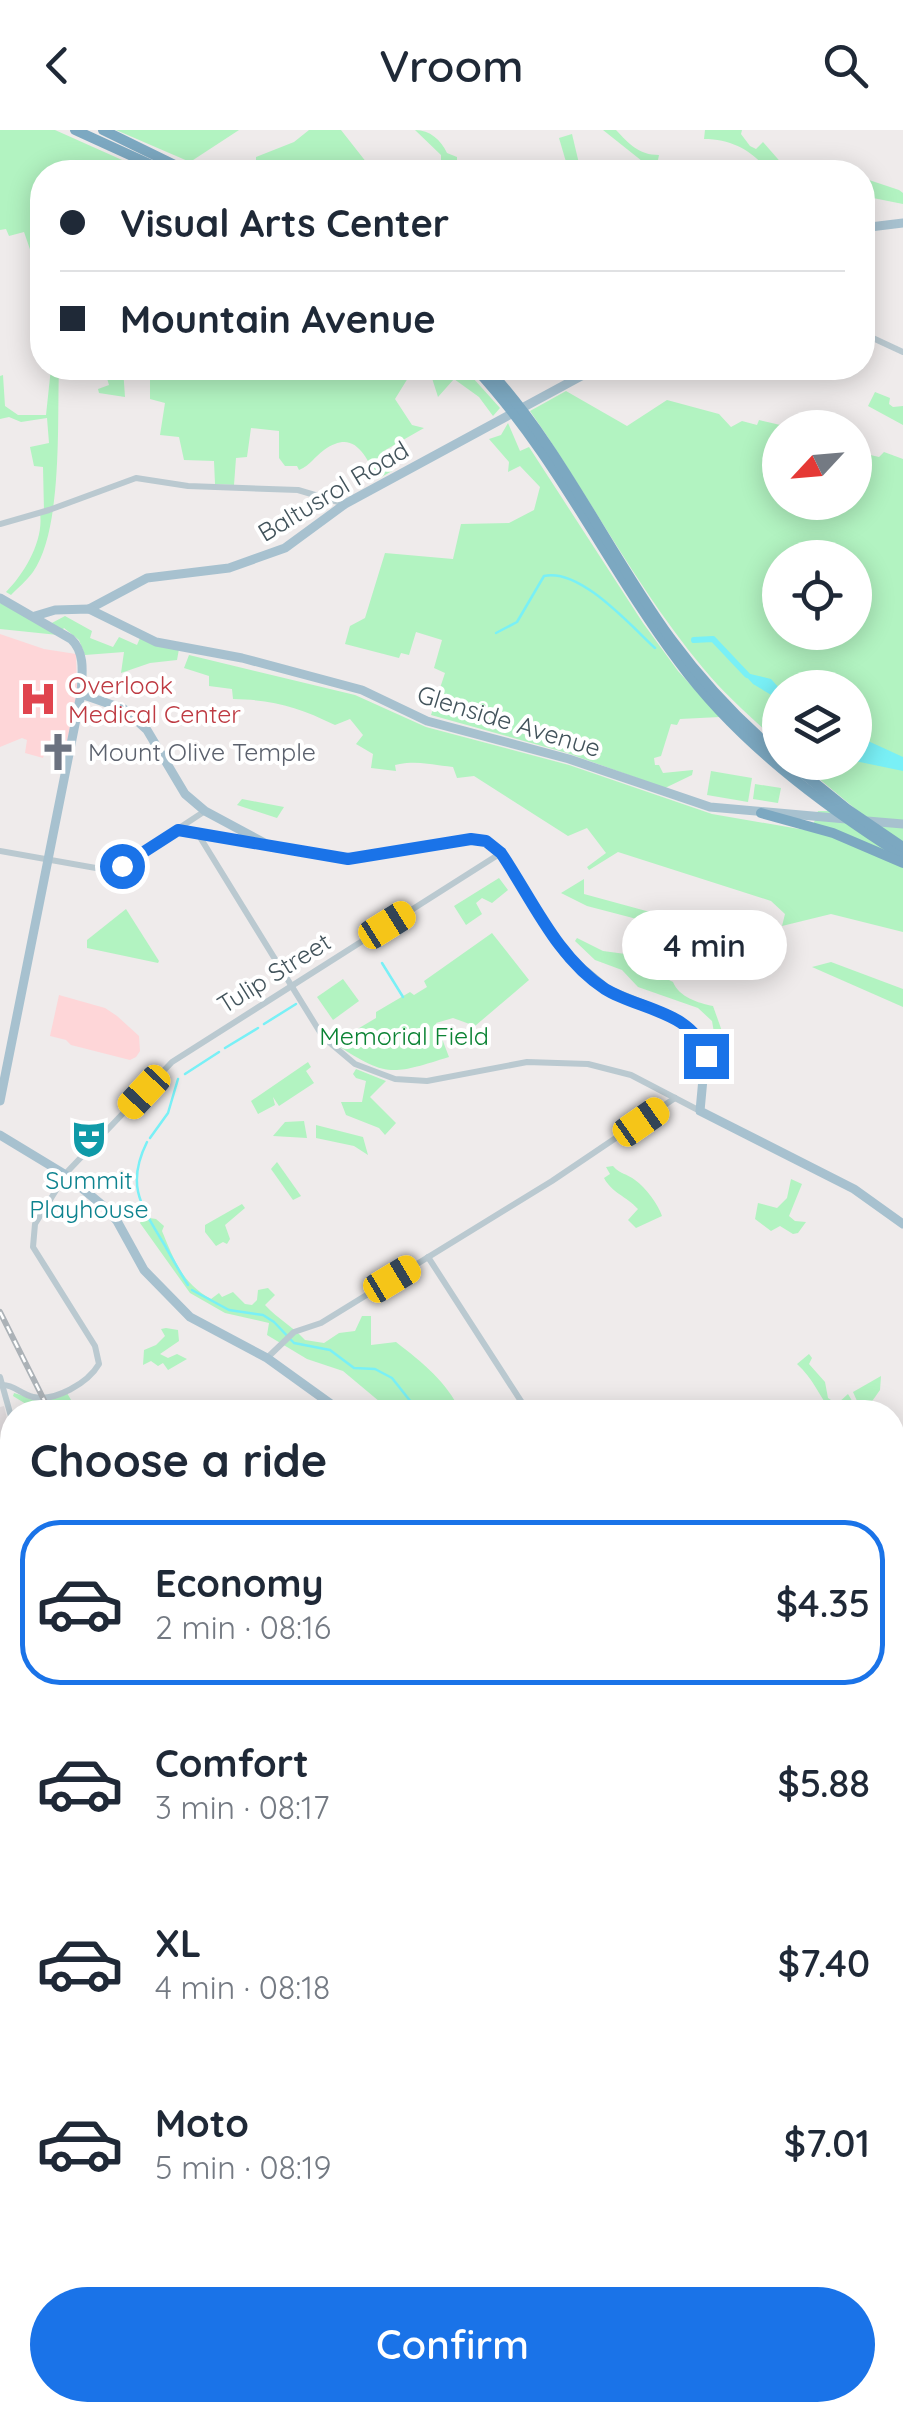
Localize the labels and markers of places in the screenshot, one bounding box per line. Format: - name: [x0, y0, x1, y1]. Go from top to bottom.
- place label: Overlook Medical Center: [68, 669, 241, 729]
- hospital icon: Overlook Medical Center: [17, 678, 59, 720]
- church icon: Mount Olive Temple: [37, 731, 79, 773]
- place label: Mount Olive Temple: [88, 736, 316, 767]
- theatre icon: Summit Playhouse: [68, 1118, 110, 1160]
- place label: Summit Playhouse: [29, 1164, 149, 1224]

